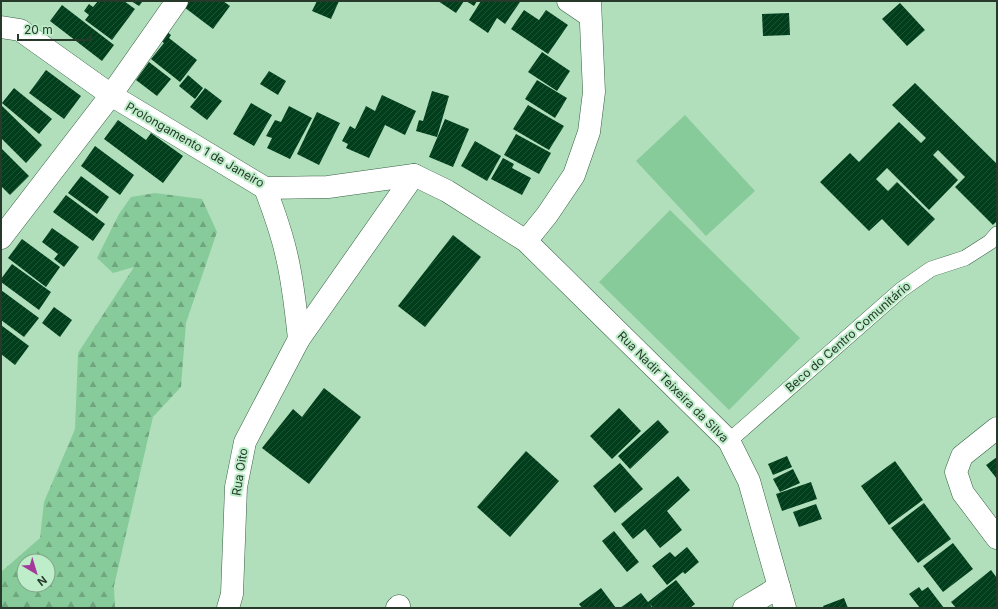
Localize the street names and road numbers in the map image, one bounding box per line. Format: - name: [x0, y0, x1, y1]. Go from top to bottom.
- street label: Prolongamento 1 de Janeiro: [123, 99, 267, 190]
- street label: Beco do Centro Comunitário: [782, 278, 913, 395]
- street label: Rua Nadir Teixeira da Silva: [615, 328, 732, 445]
- street label: Rua Oito: [228, 447, 251, 497]

